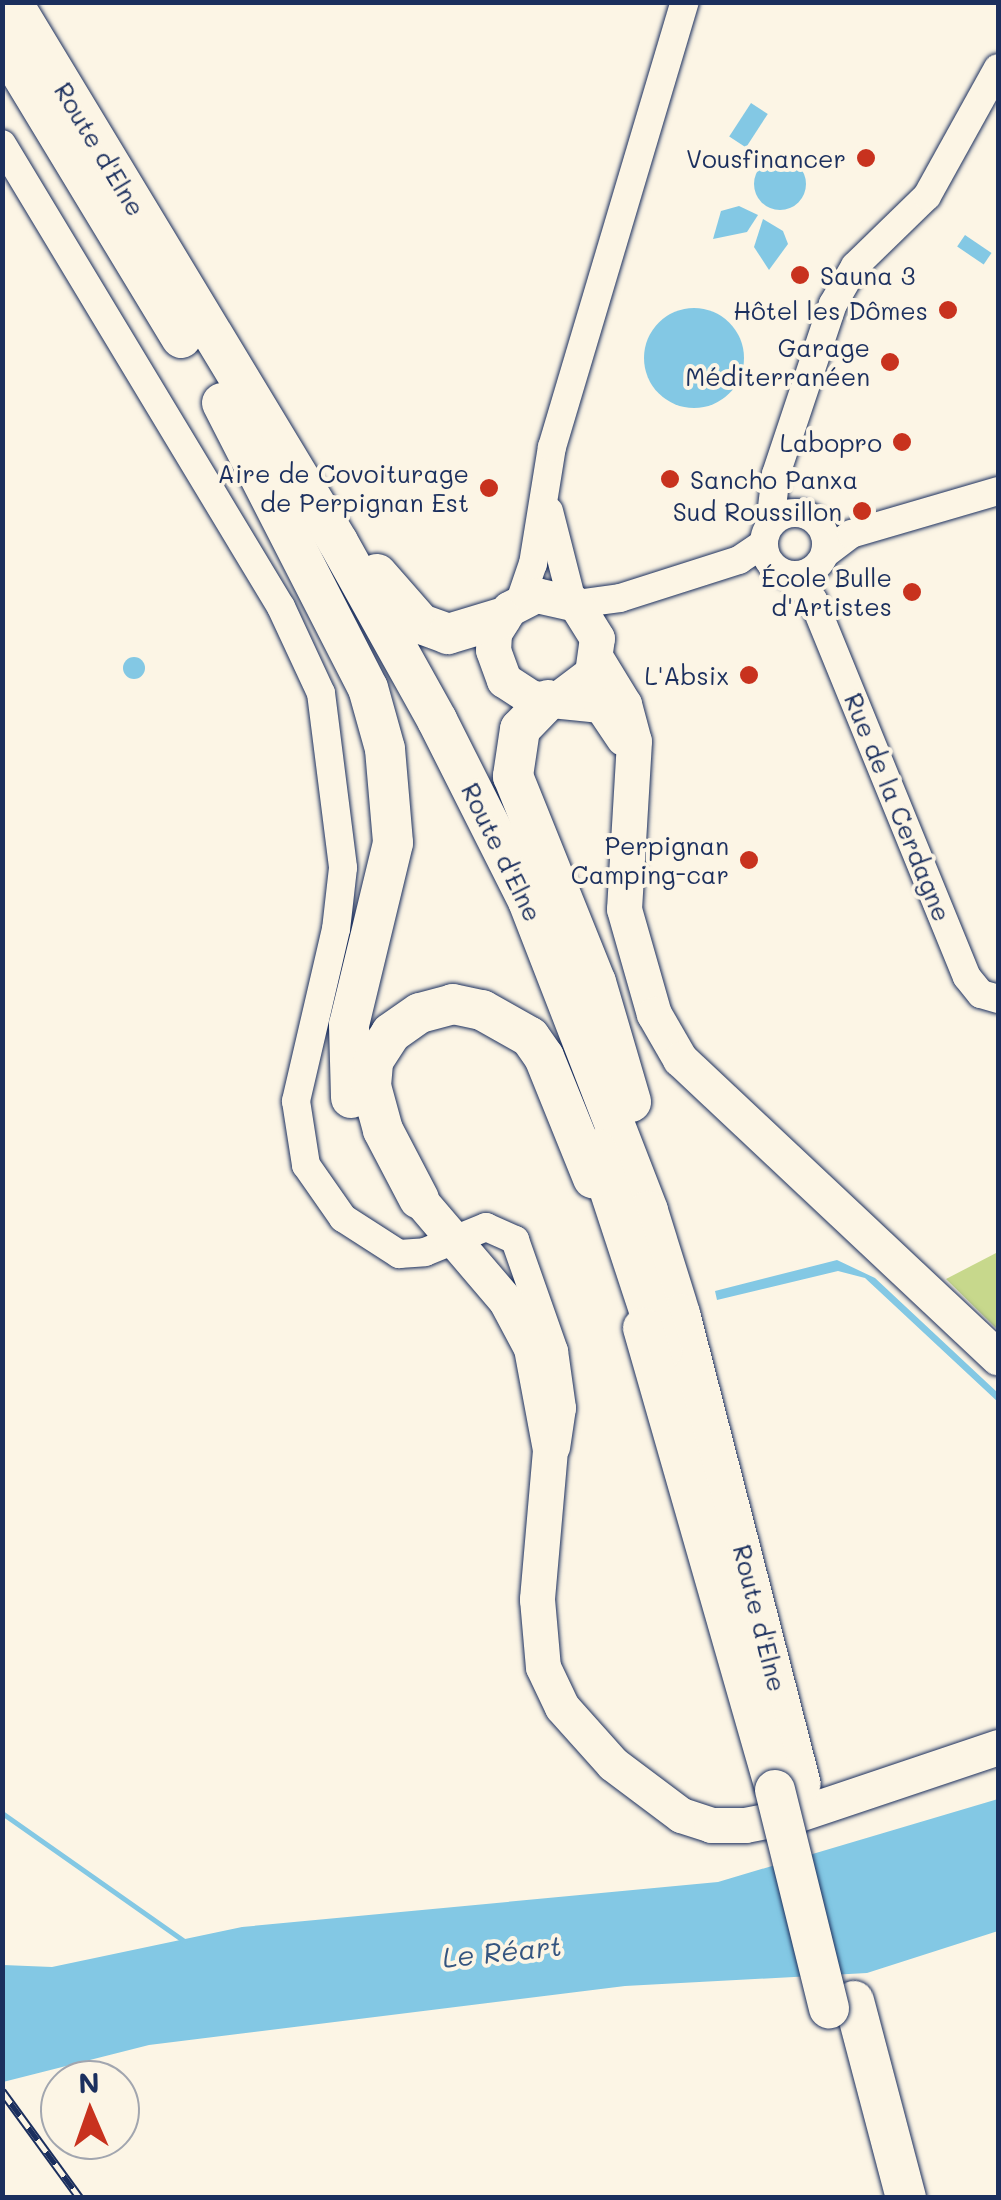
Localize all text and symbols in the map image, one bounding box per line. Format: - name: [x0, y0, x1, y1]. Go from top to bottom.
- street label: Route d'Elne: [48, 77, 152, 221]
- place label: Vousfinancer: [686, 143, 846, 173]
- marker: Vousfinancer: [855, 147, 877, 169]
- place label: Sauna 3: [820, 260, 915, 290]
- marker: Sauna 3: [789, 264, 811, 286]
- place label: Hôtel les Dômes: [733, 295, 928, 325]
- marker: Hôtel les Dômes: [937, 299, 959, 321]
- place label: Garage Méditerranéen: [685, 333, 870, 392]
- marker: Garage Méditerranéen: [879, 351, 901, 373]
- place label: Labopro: [780, 427, 882, 457]
- marker: Labopro: [891, 431, 913, 453]
- place label: Aire de Covoiturage de Perpignan Est: [218, 459, 469, 518]
- place label: Sancho Panxa: [690, 464, 858, 494]
- marker: Sancho Panxa: [659, 468, 681, 490]
- marker: Aire de Covoiturage de Perpignan Est: [478, 477, 500, 499]
- place label: Sud Roussillon: [673, 496, 842, 526]
- marker: Sud Roussillon: [851, 500, 873, 522]
- place label: École Bulle d'Artistes: [761, 563, 892, 622]
- marker: École Bulle d'Artistes: [901, 581, 923, 603]
- place label: L'Absix: [645, 660, 729, 690]
- marker: L'Absix: [738, 664, 760, 686]
- street label: Rue de la Cerdagne: [838, 689, 958, 925]
- street label: Route d'Elne: [456, 778, 548, 926]
- place label: Perpignan Camping-car: [571, 831, 729, 890]
- marker: Perpignan Camping-car: [738, 849, 760, 871]
- street label: Route d'Elne: [727, 1541, 793, 1695]
- water label: Le Réart: [441, 1928, 563, 1974]
- north arrow: [40, 2060, 140, 2160]
- text: N: [78, 2064, 100, 2100]

